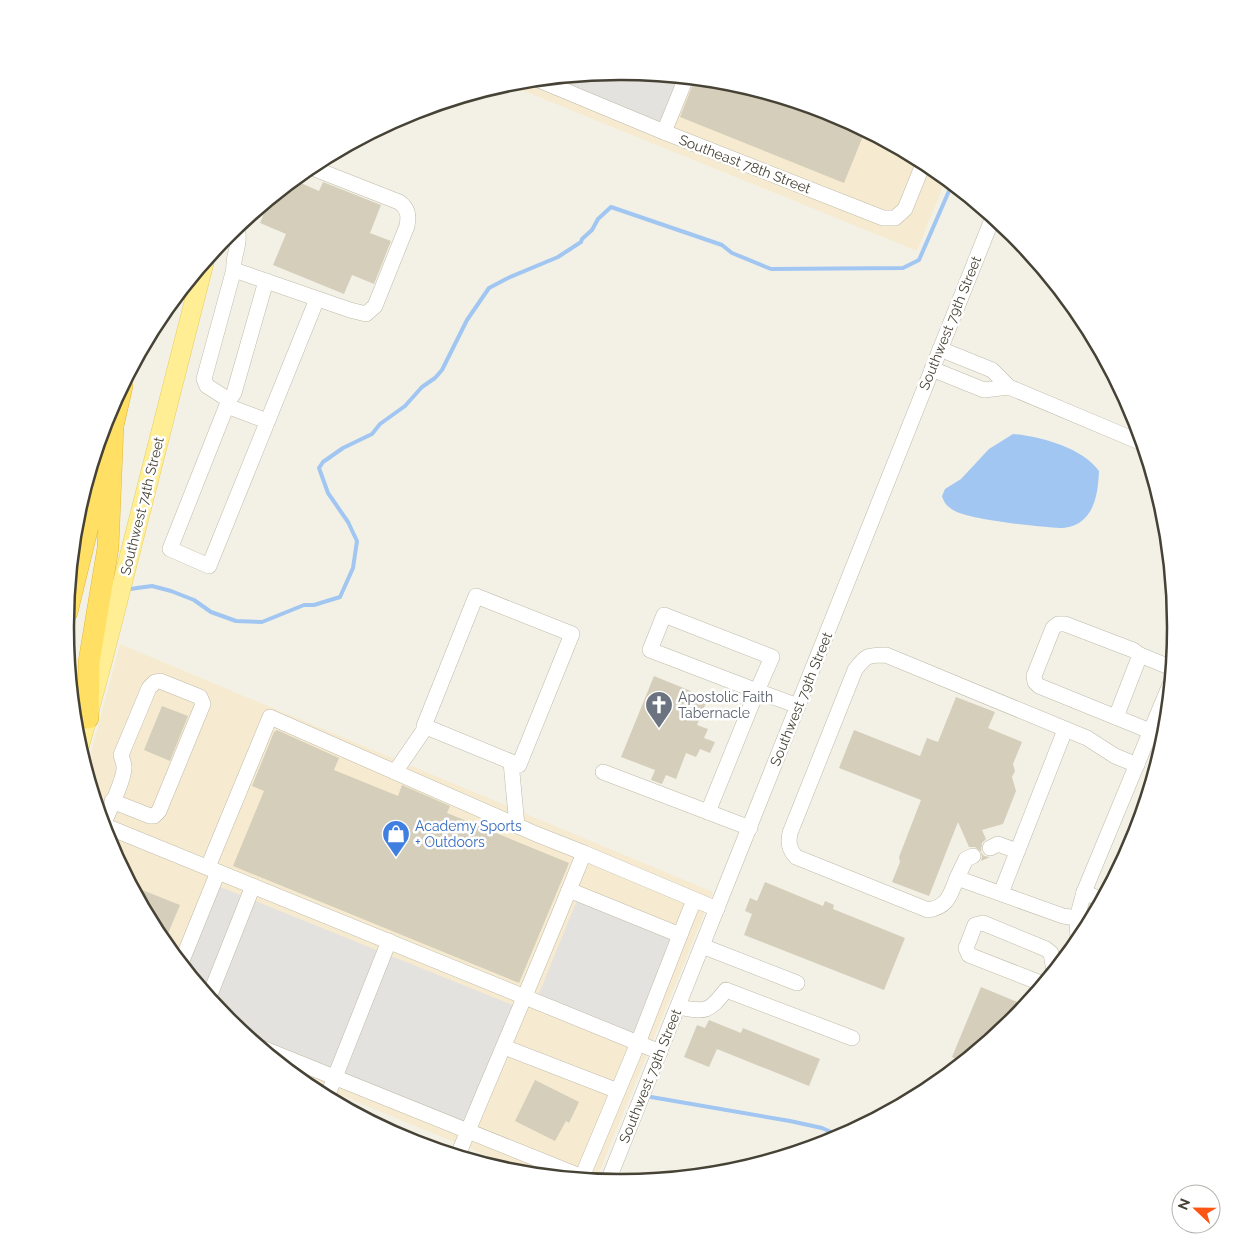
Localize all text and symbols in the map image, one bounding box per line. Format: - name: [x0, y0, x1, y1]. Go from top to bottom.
- street label: Southeast 78th Street: [677, 131, 813, 197]
- street label: Southwest 79th Street: [916, 253, 984, 392]
- street label: Southwest 74th Street: [117, 435, 167, 577]
- street label: Southwest 79th Street: [767, 629, 835, 768]
- place label: Apostolic Faith Tabernacle: [678, 689, 773, 721]
- church icon: Apostolic Faith Tabernacle: [644, 690, 674, 729]
- place label: Academy Sports + Outdoors: [415, 818, 522, 850]
- shop icon: Academy Sports + Outdoors: [381, 819, 411, 858]
- street label: Southwest 79th Street: [616, 1006, 684, 1145]
- north arrow: [1171, 1184, 1221, 1234]
- text: N: [1175, 1196, 1193, 1212]

